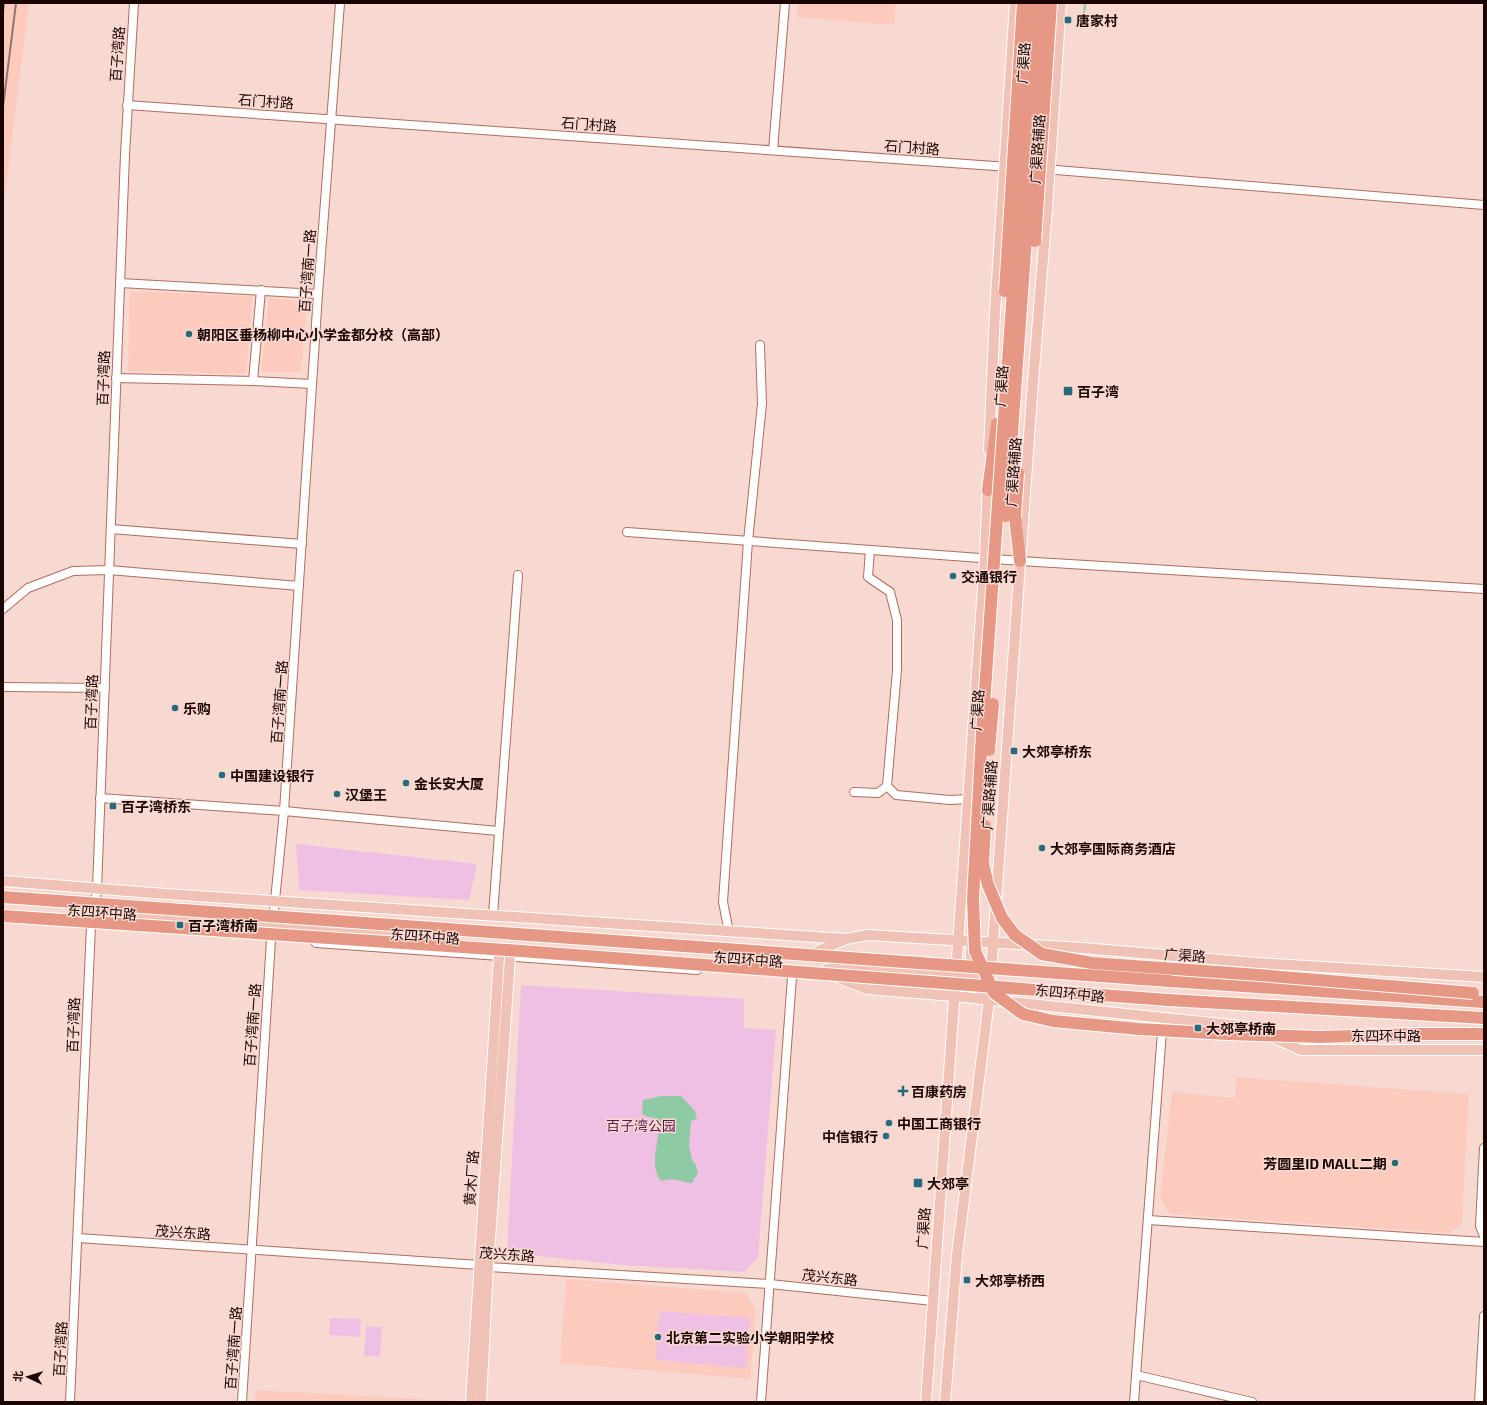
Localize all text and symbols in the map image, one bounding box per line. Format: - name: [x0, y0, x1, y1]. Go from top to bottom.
- place label: 唐家村: [1076, 12, 1118, 29]
- marker: 唐家村: [1063, 15, 1073, 25]
- street label: 百子湾路: [107, 25, 127, 83]
- street label: 广渠路: [1013, 41, 1033, 85]
- street label: 石门村路: [237, 91, 295, 111]
- street label: 广渠路辅路: [1026, 113, 1048, 185]
- street label: 石门村路: [560, 114, 618, 134]
- street label: 石门村路: [883, 137, 941, 157]
- street label: 百子湾南一路: [296, 229, 318, 313]
- place label: 朝阳区垂杨柳中心小学金都分校（高部）: [197, 326, 449, 343]
- marker: 朝阳区垂杨柳中心小学金都分校（高部）: [184, 329, 194, 339]
- street label: 百子湾路: [94, 350, 112, 406]
- street label: 广渠路: [991, 364, 1011, 408]
- place label: 百子湾: [1077, 383, 1119, 400]
- marker: 百子湾: [1062, 385, 1074, 397]
- street label: 广渠路辅路: [1002, 436, 1024, 508]
- place label: 交通银行: [961, 568, 1017, 585]
- marker: 交通银行: [948, 571, 958, 581]
- street label: 百子湾南一路: [268, 660, 290, 744]
- street label: 百子湾路: [82, 674, 100, 730]
- street label: 广渠路: [967, 688, 987, 732]
- place label: 乐购: [183, 700, 211, 717]
- marker: 乐购: [170, 703, 180, 713]
- place label: 大郊亭桥东: [1022, 743, 1092, 760]
- marker: 大郊亭桥东: [1009, 746, 1019, 756]
- street label: 广渠路辅路: [978, 759, 1000, 831]
- place label: 中国建设银行: [230, 767, 314, 784]
- marker: 中国建设银行: [217, 770, 227, 780]
- place label: 金长安大厦: [414, 775, 484, 792]
- marker: 金长安大厦: [401, 778, 411, 788]
- place label: 汉堡王: [345, 786, 387, 803]
- marker: 汉堡王: [332, 789, 342, 799]
- place label: 百子湾桥东: [121, 798, 191, 815]
- marker: 百子湾桥东: [108, 801, 118, 811]
- place label: 大郊亭国际商务酒店: [1050, 840, 1176, 857]
- marker: 大郊亭国际商务酒店: [1037, 843, 1047, 853]
- street label: 东四环中路: [66, 901, 138, 923]
- place label: 百子湾桥南: [188, 917, 258, 934]
- marker: 百子湾桥南: [175, 920, 185, 930]
- street label: 东四环中路: [389, 925, 461, 947]
- street label: 广渠路: [1163, 945, 1207, 965]
- street label: 东四环中路: [712, 948, 784, 970]
- street label: 东四环中路: [1034, 981, 1106, 1005]
- street label: 百子湾南一路: [241, 983, 263, 1067]
- street label: 百子湾路: [64, 997, 82, 1053]
- place label: 大郊亭桥南: [1206, 1020, 1276, 1037]
- marker: 大郊亭桥南: [1193, 1023, 1203, 1033]
- street label: 东四环中路: [1351, 1027, 1421, 1044]
- place label: 百康药房: [911, 1083, 967, 1100]
- marker: 百康药房: [898, 1086, 908, 1096]
- place label: 中国工商银行: [897, 1115, 981, 1132]
- park label: 百子湾公园: [606, 1117, 676, 1134]
- marker: 中国工商银行: [884, 1118, 894, 1128]
- place label: 中信银行: [822, 1128, 878, 1145]
- marker: 中信银行: [881, 1131, 891, 1141]
- street label: 黄木厂路: [461, 1149, 481, 1207]
- place label: 芳圆里ID MALL二期: [1263, 1155, 1387, 1172]
- marker: 芳圆里ID MALL二期: [1390, 1158, 1400, 1168]
- place label: 大郊亭: [927, 1175, 969, 1192]
- marker: 大郊亭: [912, 1177, 924, 1189]
- street label: 广渠路: [913, 1206, 933, 1250]
- street label: 茂兴东路: [154, 1222, 212, 1242]
- street label: 茂兴东路: [478, 1244, 536, 1264]
- street label: 茂兴东路: [801, 1266, 859, 1288]
- place label: 大郊亭桥西: [975, 1272, 1045, 1289]
- marker: 大郊亭桥西: [962, 1275, 972, 1285]
- street label: 百子湾南一路: [222, 1306, 244, 1390]
- street label: 百子湾路: [50, 1321, 70, 1377]
- place label: 北京第二实验小学朝阳学校: [666, 1329, 834, 1346]
- marker: 北京第二实验小学朝阳学校: [653, 1332, 663, 1342]
- north arrow: [8, 1357, 48, 1397]
- text: 北: [11, 1370, 24, 1382]

